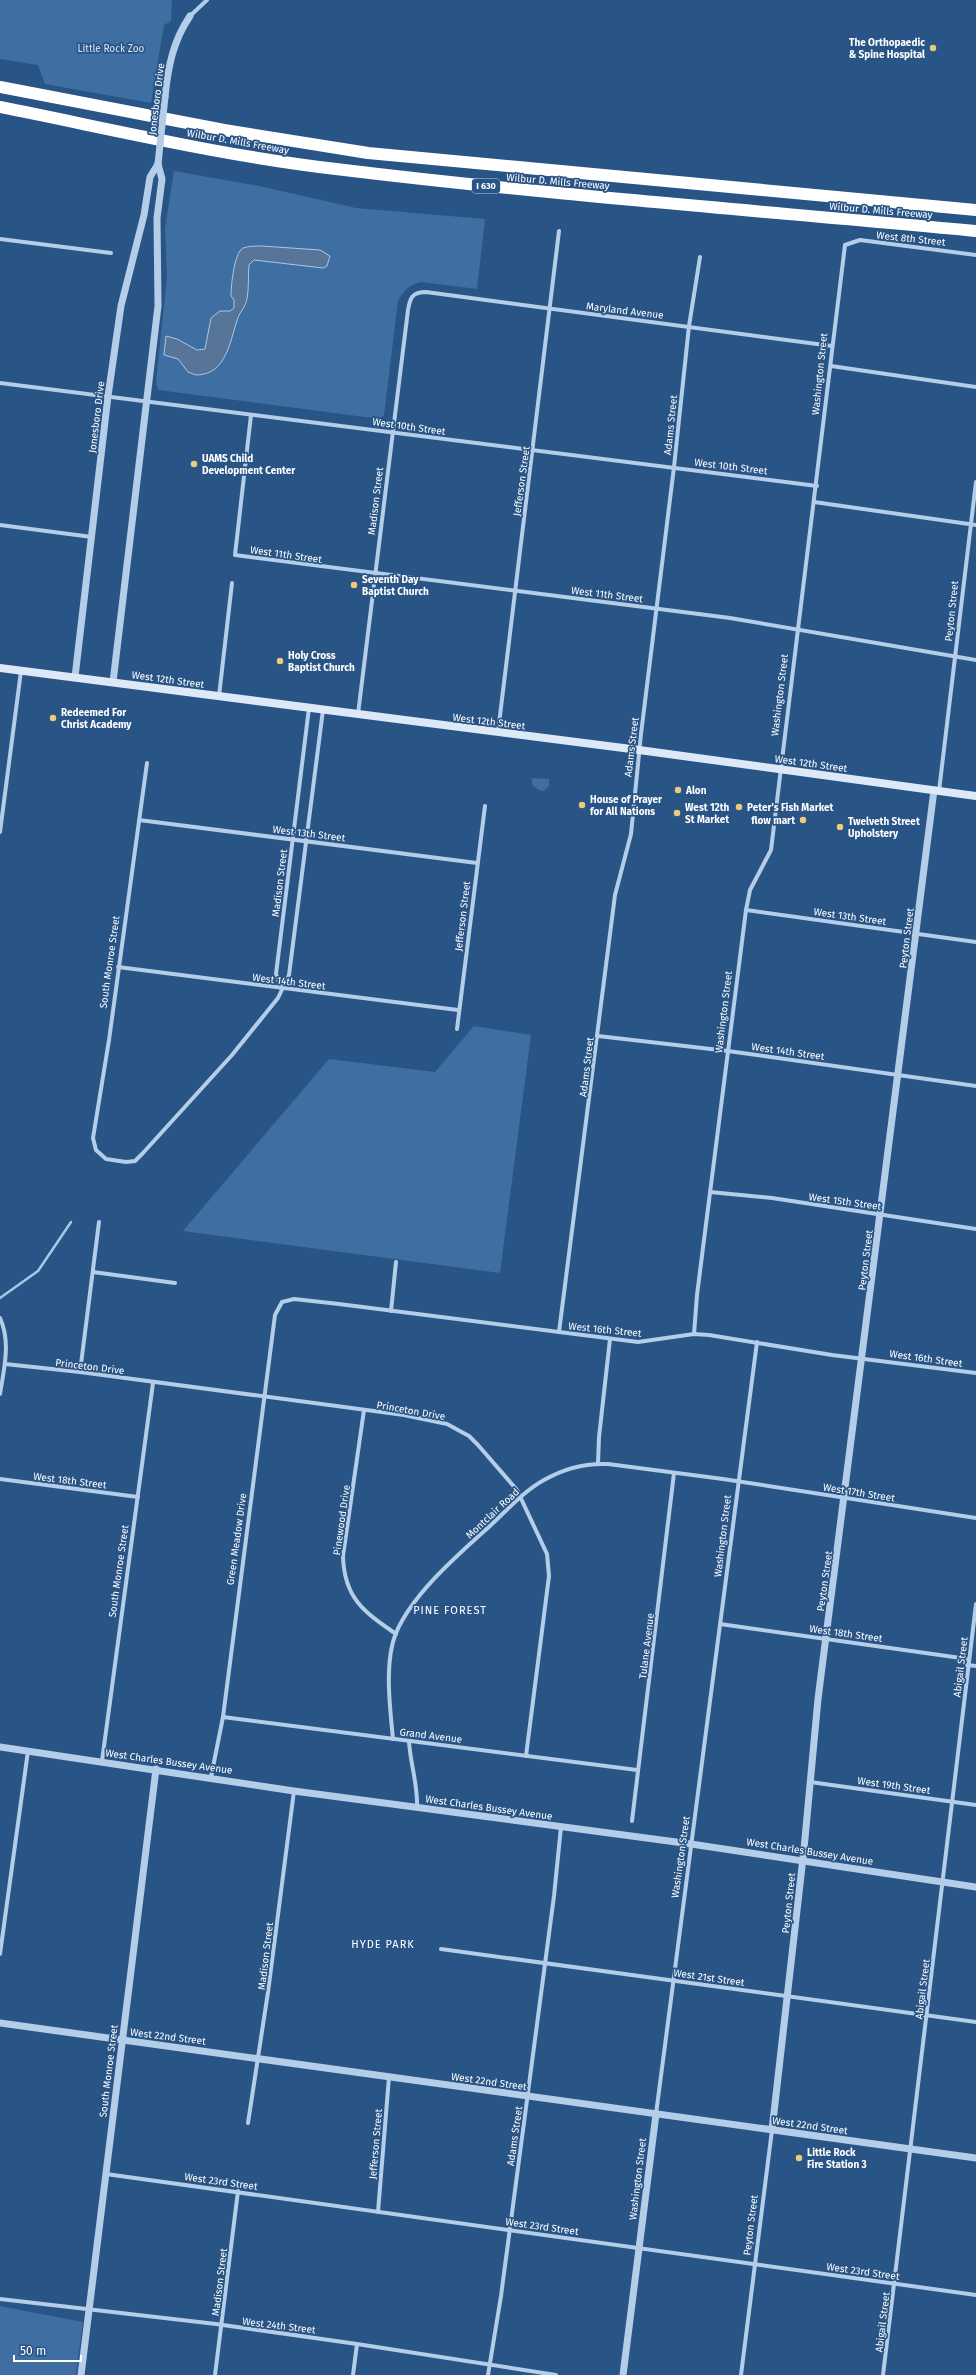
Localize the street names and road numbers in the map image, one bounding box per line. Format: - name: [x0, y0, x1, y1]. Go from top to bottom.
- street label: Jonesboro Drive: [147, 63, 167, 136]
- street label: Wilbur D. Mills Freeway: [186, 127, 290, 157]
- street label: Wilbur D. Mills Freeway: [506, 172, 610, 192]
- road number: I 630: [472, 179, 500, 193]
- street label: Wilbur D. Mills Freeway: [829, 201, 933, 221]
- street label: West 8th Street: [876, 229, 946, 249]
- street label: Maryland Avenue: [585, 300, 664, 322]
- street label: Washington Street: [810, 332, 830, 416]
- street label: Jonesboro Drive: [87, 381, 107, 454]
- street label: Adams Street: [662, 394, 680, 456]
- street label: West 10th Street: [372, 416, 447, 438]
- street label: Jefferson Street: [511, 445, 533, 517]
- street label: West 10th Street: [694, 457, 769, 477]
- street label: Madison Street: [366, 466, 386, 536]
- street label: West 11th Street: [249, 544, 323, 566]
- street label: Peyton Street: [943, 580, 961, 642]
- street label: West 11th Street: [570, 585, 644, 605]
- street label: Washington Street: [769, 653, 791, 737]
- street label: West 12th Street: [131, 669, 205, 691]
- street label: West 12th Street: [452, 712, 526, 732]
- street label: Adams Street: [622, 716, 642, 778]
- street label: West 12th Street: [774, 753, 848, 775]
- street label: West 13th Street: [272, 824, 346, 844]
- street label: Madison Street: [270, 848, 290, 918]
- street label: Jefferson Street: [453, 880, 473, 952]
- street label: West 13th Street: [813, 906, 887, 928]
- street label: Peyton Street: [897, 907, 917, 969]
- street label: South Monroe Street: [98, 915, 122, 1009]
- street label: Washington Street: [713, 970, 735, 1054]
- street label: West 14th Street: [252, 972, 326, 992]
- street label: Adams Street: [577, 1036, 597, 1098]
- street label: West 14th Street: [751, 1041, 825, 1063]
- street label: West 15th Street: [808, 1191, 882, 1213]
- street label: Peyton Street: [856, 1229, 876, 1291]
- street label: West 16th Street: [568, 1320, 642, 1340]
- street label: West 16th Street: [889, 1348, 963, 1370]
- street label: Princeton Drive: [55, 1357, 125, 1377]
- street label: Princeton Drive: [376, 1399, 446, 1423]
- street label: West 18th Street: [33, 1471, 108, 1491]
- street label: West 17th Street: [822, 1481, 896, 1505]
- street label: Pinewood Drive: [331, 1484, 353, 1556]
- street label: Montclair Road: [464, 1486, 522, 1541]
- street label: Green Meadow Drive: [225, 1492, 249, 1586]
- street label: Washington Street: [712, 1494, 734, 1578]
- street label: South Monroe Street: [107, 1524, 131, 1618]
- street label: Peyton Street: [815, 1550, 835, 1612]
- street label: Tulane Avenue: [637, 1613, 657, 1680]
- street label: West 18th Street: [809, 1623, 884, 1645]
- street label: Abigail Street: [951, 1636, 971, 1698]
- street label: Grand Avenue: [399, 1726, 463, 1746]
- street label: West Charles Bussey Avenue: [105, 1747, 233, 1777]
- street label: West 19th Street: [857, 1775, 931, 1797]
- street label: West Charles Bussey Avenue: [425, 1793, 553, 1823]
- street label: Washington Street: [669, 1815, 693, 1899]
- street label: West Charles Bussey Avenue: [746, 1836, 874, 1868]
- street label: Peyton Street: [780, 1872, 798, 1934]
- street label: Madison Street: [256, 1921, 276, 1991]
- street label: Abigail Street: [913, 1958, 933, 2020]
- street label: West 21st Street: [673, 1967, 746, 1989]
- street label: South Monroe Street: [97, 2024, 121, 2118]
- street label: West 22nd Street: [129, 2026, 207, 2048]
- street label: West 22nd Street: [450, 2071, 528, 2093]
- street label: Adams Street: [505, 2105, 525, 2167]
- street label: Jefferson Street: [367, 2108, 385, 2180]
- street label: West 22nd Street: [771, 2115, 849, 2137]
- street label: Washington Street: [627, 2137, 649, 2221]
- street label: West 23rd Street: [184, 2171, 259, 2193]
- street label: Peyton Street: [741, 2194, 761, 2256]
- street label: West 23rd Street: [505, 2216, 580, 2238]
- street label: Madison Street: [210, 2247, 230, 2317]
- street label: West 23rd Street: [826, 2261, 901, 2283]
- street label: Abigail Street: [873, 2291, 893, 2353]
- street label: West 24th Street: [242, 2316, 317, 2336]

